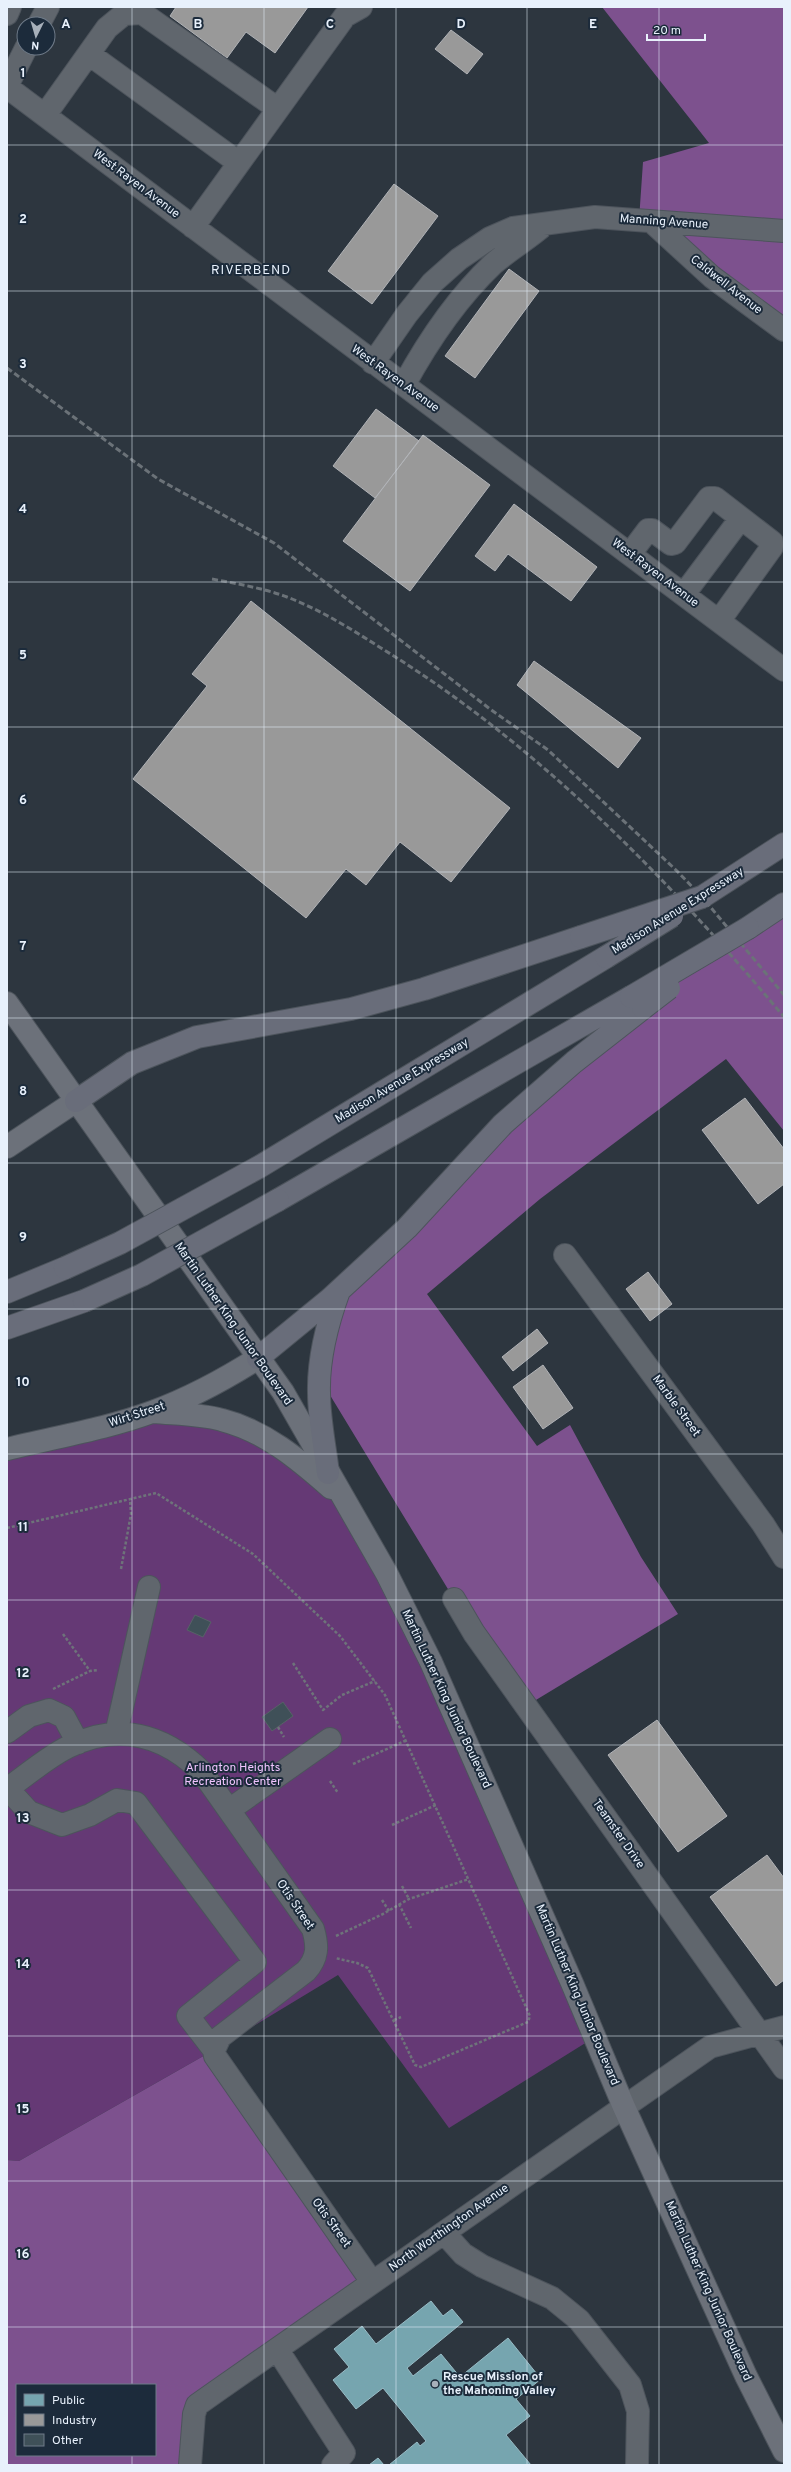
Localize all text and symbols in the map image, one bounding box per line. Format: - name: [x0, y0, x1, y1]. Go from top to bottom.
- north arrow: [16, 16, 56, 56]
- scale bar: [647, 16, 705, 42]
- text: A: [61, 17, 71, 33]
- text: B: [194, 17, 203, 33]
- text: C: [326, 17, 334, 33]
- text: D: [456, 17, 466, 33]
- text: E: [589, 17, 597, 33]
- text: 20 m: [653, 23, 681, 39]
- text: N: [31, 38, 40, 52]
- text: 1: [20, 66, 26, 82]
- street label: West Rayen Avenue: [89, 146, 183, 222]
- street label: Manning Avenue: [619, 211, 709, 233]
- text: 2: [19, 212, 27, 228]
- street label: Caldwell Avenue: [687, 252, 765, 318]
- district label: RIVERBEND: [211, 263, 291, 279]
- street label: West Rayen Avenue: [348, 342, 442, 416]
- text: 3: [19, 357, 27, 373]
- text: 4: [19, 502, 27, 518]
- street label: West Rayen Avenue: [608, 535, 702, 611]
- text: 5: [19, 648, 27, 664]
- text: 6: [19, 793, 27, 809]
- street label: Madison Avenue Expressway: [609, 864, 747, 958]
- text: 7: [20, 939, 27, 955]
- street label: Madison Avenue Expressway: [332, 1035, 472, 1127]
- text: 8: [19, 1084, 27, 1100]
- text: 9: [19, 1230, 27, 1246]
- street label: Martin Luther King Junior Boulevard: [170, 1239, 296, 1409]
- street label: Marble Street: [648, 1372, 704, 1440]
- text: 10: [16, 1375, 30, 1391]
- street label: Wirt Street: [107, 1398, 167, 1432]
- text: 11: [18, 1520, 28, 1536]
- street label: Martin Luther King Junior Boulevard: [397, 1607, 495, 1791]
- text: 12: [16, 1666, 30, 1682]
- park label: Arlington Heights Recreation Center: [184, 1760, 282, 1790]
- street label: Teamster Drive: [588, 1796, 648, 1872]
- text: 13: [17, 1811, 30, 1827]
- street label: Otis Street: [272, 1877, 318, 1933]
- street label: Martin Luther King Junior Boulevard: [531, 1902, 623, 2088]
- text: 14: [16, 1957, 30, 1973]
- text: 15: [16, 2102, 30, 2118]
- street label: North Worthington Avenue: [386, 2180, 512, 2276]
- street label: Otis Street: [308, 2195, 354, 2251]
- street label: Martin Luther King Junior Boulevard: [661, 2199, 755, 2383]
- text: 16: [16, 2247, 30, 2263]
- place label: Rescue Mission of the Mahoning Valley: [443, 2369, 556, 2399]
- marker: Rescue Mission of the Mahoning Valley: [430, 2379, 440, 2389]
- legend: [16, 2384, 156, 2456]
- text: Public: [52, 2393, 85, 2409]
- text: Industry: [52, 2413, 97, 2429]
- text: Other: [52, 2433, 84, 2449]

